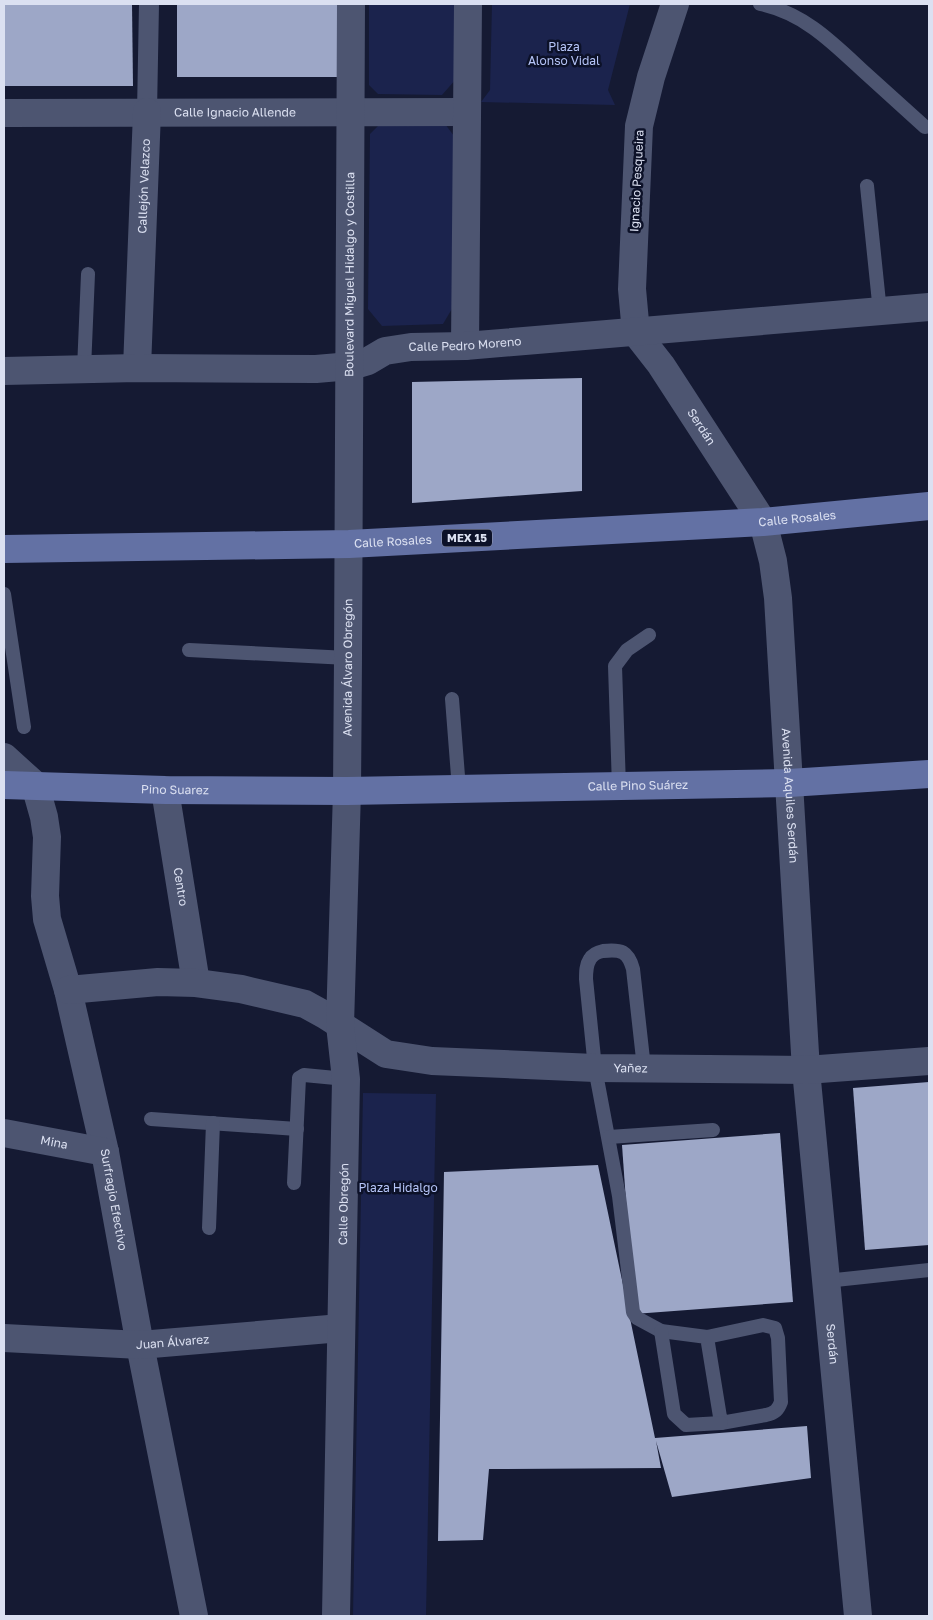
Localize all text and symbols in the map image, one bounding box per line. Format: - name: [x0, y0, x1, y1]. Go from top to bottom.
- park label: Plaza Alonso Vidal: [528, 39, 600, 68]
- street label: Calle Ignacio Allende: [174, 104, 296, 120]
- street label: Ignacio Pesqueira: [626, 129, 647, 233]
- street label: Callejón Velazco: [134, 138, 153, 234]
- street label: Boulevard Miguel Hidalgo y Costilla: [341, 172, 357, 377]
- street label: Calle Pedro Moreno: [408, 333, 522, 354]
- street label: Serdán: [684, 405, 719, 448]
- street label: Calle Rosales: [758, 507, 837, 529]
- road number: MEX 15: [442, 530, 492, 546]
- street label: Calle Rosales: [354, 532, 432, 551]
- street label: Avenida Álvaro Obregón: [339, 599, 355, 736]
- street label: Avenida Aquiles Serdán: [779, 728, 802, 864]
- street label: Calle Pino Suárez: [587, 777, 688, 794]
- street label: Pino Suarez: [141, 781, 209, 797]
- street label: Centro: [171, 866, 192, 907]
- street label: Yañez: [614, 1060, 648, 1075]
- street label: Mina: [39, 1132, 69, 1152]
- street label: Surfragio Efectivo: [98, 1147, 131, 1252]
- street label: Calle Obregón: [335, 1163, 351, 1245]
- park label: Plaza Hidalgo: [358, 1180, 438, 1195]
- street label: Serdán: [823, 1323, 842, 1365]
- street label: Juan Álvarez: [136, 1331, 210, 1352]

